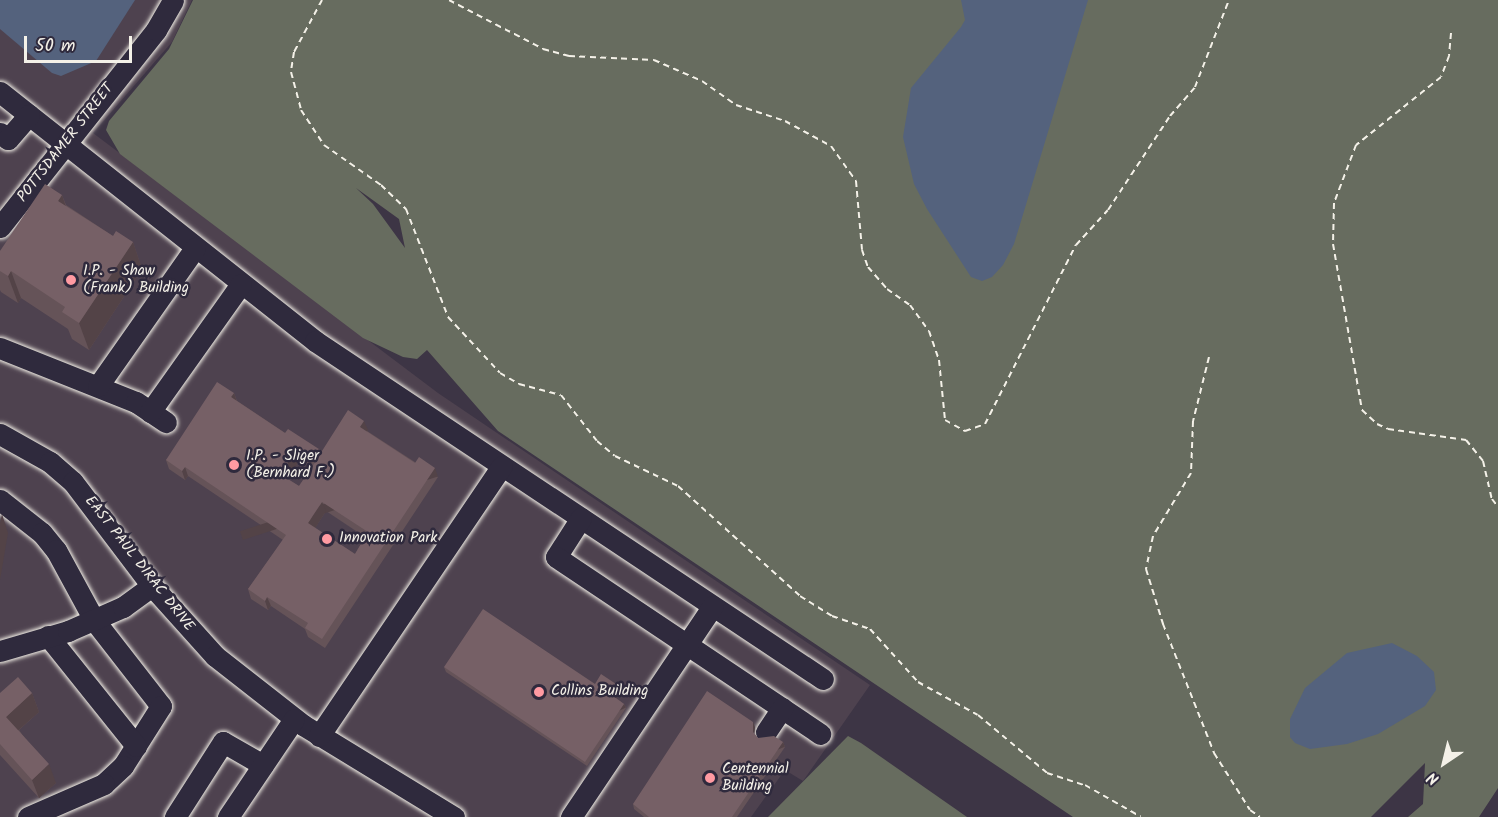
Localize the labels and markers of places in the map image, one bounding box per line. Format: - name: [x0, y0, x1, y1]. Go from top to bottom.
- place label: I.P. - Shaw (Frank) Building: [83, 262, 189, 297]
- marker: I.P. - Shaw (Frank) Building: [64, 273, 78, 287]
- place label: I.P. - Sliger (Bernhard F.): [246, 447, 335, 482]
- marker: I.P. - Sliger (Bernhard F.): [227, 458, 241, 472]
- place label: Innovation Park: [339, 530, 437, 548]
- marker: Innovation Park: [320, 532, 334, 546]
- place label: Collins Building: [551, 683, 648, 701]
- marker: Collins Building: [532, 685, 546, 699]
- place label: Centennial Building: [722, 760, 789, 795]
- marker: Centennial Building: [703, 771, 717, 785]

